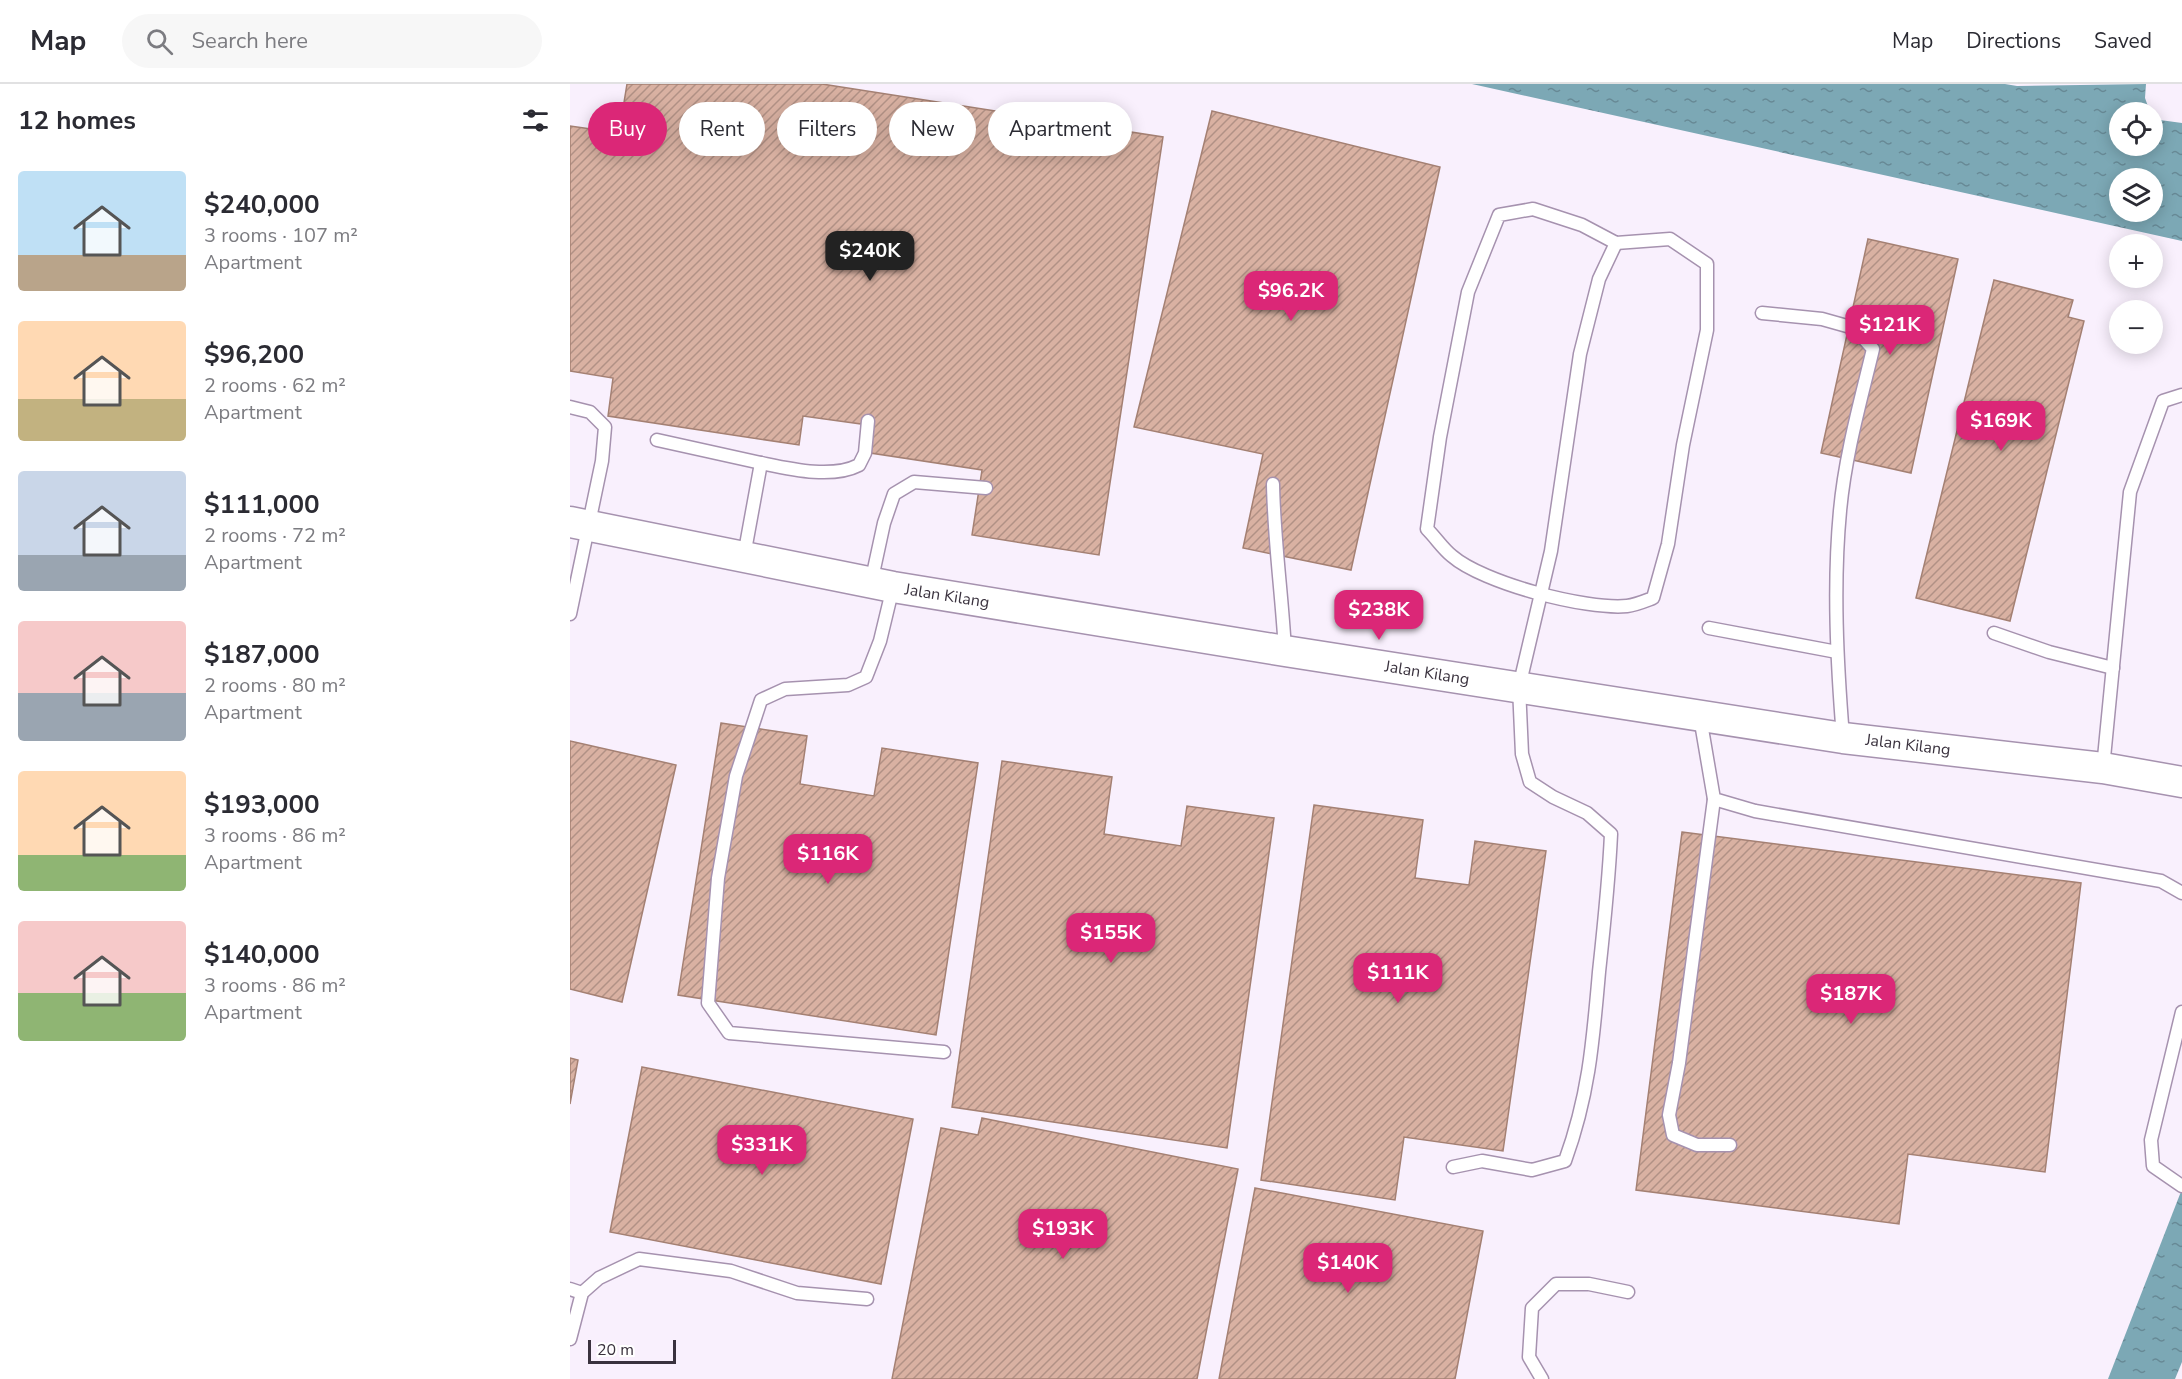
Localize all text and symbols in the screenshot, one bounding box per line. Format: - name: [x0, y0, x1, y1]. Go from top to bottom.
- search box: [122, 14, 542, 68]
- text: Map: [30, 22, 86, 60]
- icon: search: [143, 25, 176, 58]
- text: Search here: [191, 26, 308, 56]
- text: Map: [1892, 27, 1933, 55]
- text: Directions: [1966, 27, 2061, 55]
- text: Saved: [2094, 27, 2152, 55]
- chip: Buy: [588, 102, 667, 156]
- chip: Rent: [679, 102, 765, 156]
- chip: Filters: [777, 102, 877, 156]
- chip: New: [889, 102, 976, 156]
- chip: Apartment: [988, 102, 1132, 156]
- map controls: [2109, 102, 2163, 354]
- button: locate: [2109, 102, 2163, 156]
- text: 12 homes: [18, 103, 136, 138]
- icon: filters: [519, 104, 552, 137]
- button: layers: [2109, 168, 2163, 222]
- text: $240,000: [204, 187, 320, 222]
- icon: home: [66, 195, 138, 267]
- text: 3 rooms · 107 m²: [204, 222, 358, 249]
- pin: $240K: [828, 231, 912, 282]
- button: +: [2109, 234, 2163, 288]
- text: $240K: [839, 237, 901, 264]
- text: Apartment: [204, 249, 302, 276]
- pin: $96.2K: [1242, 271, 1340, 322]
- text: $96.2K: [1258, 277, 1324, 304]
- button: −: [2109, 300, 2163, 354]
- pin: $121K: [1848, 305, 1932, 356]
- text: $121K: [1859, 311, 1921, 338]
- text: $96,200: [204, 337, 304, 372]
- icon: home: [66, 345, 138, 417]
- text: 2 rooms · 62 m²: [204, 372, 346, 399]
- text: Apartment: [204, 399, 302, 426]
- pin: $169K: [1959, 401, 2043, 452]
- text: $169K: [1970, 407, 2032, 434]
- text: $111,000: [204, 487, 320, 522]
- icon: home: [66, 495, 138, 567]
- text: 2 rooms · 72 m²: [204, 522, 346, 549]
- text: Apartment: [204, 549, 302, 576]
- street label: Jalan Kilang: [902, 578, 991, 614]
- pin: $238K: [1337, 590, 1421, 641]
- text: $238K: [1348, 596, 1410, 623]
- text: $187,000: [204, 637, 320, 672]
- icon: home: [66, 645, 138, 717]
- street label: Jalan Kilang: [1382, 655, 1471, 691]
- text: 2 rooms · 80 m²: [204, 672, 346, 699]
- text: Apartment: [204, 699, 302, 726]
- street label: Jalan Kilang: [1863, 729, 1952, 761]
- text: $193,000: [204, 787, 320, 822]
- icon: home: [66, 795, 138, 867]
- text: 3 rooms · 86 m²: [204, 822, 346, 849]
- pin: $116K: [786, 834, 870, 885]
- text: $116K: [797, 840, 859, 867]
- text: Apartment: [204, 849, 302, 876]
- pin: $155K: [1069, 913, 1153, 964]
- text: $155K: [1080, 919, 1142, 946]
- text: $140,000: [204, 937, 320, 972]
- icon: home: [66, 945, 138, 1017]
- pin: $111K: [1356, 953, 1440, 1004]
- text: $111K: [1367, 959, 1429, 986]
- text: 3 rooms · 86 m²: [204, 972, 346, 999]
- pin: $187K: [1809, 974, 1893, 1025]
- text: $187K: [1820, 980, 1882, 1007]
- text: Apartment: [204, 999, 302, 1026]
- pin: $331K: [720, 1125, 804, 1176]
- text: $331K: [731, 1131, 793, 1158]
- pin: $193K: [1021, 1209, 1105, 1260]
- text: $193K: [1032, 1215, 1094, 1242]
- pin: $140K: [1306, 1243, 1390, 1294]
- text: $140K: [1317, 1249, 1379, 1276]
- scale bar: [588, 1337, 676, 1364]
- text: 20 m: [597, 1339, 634, 1361]

